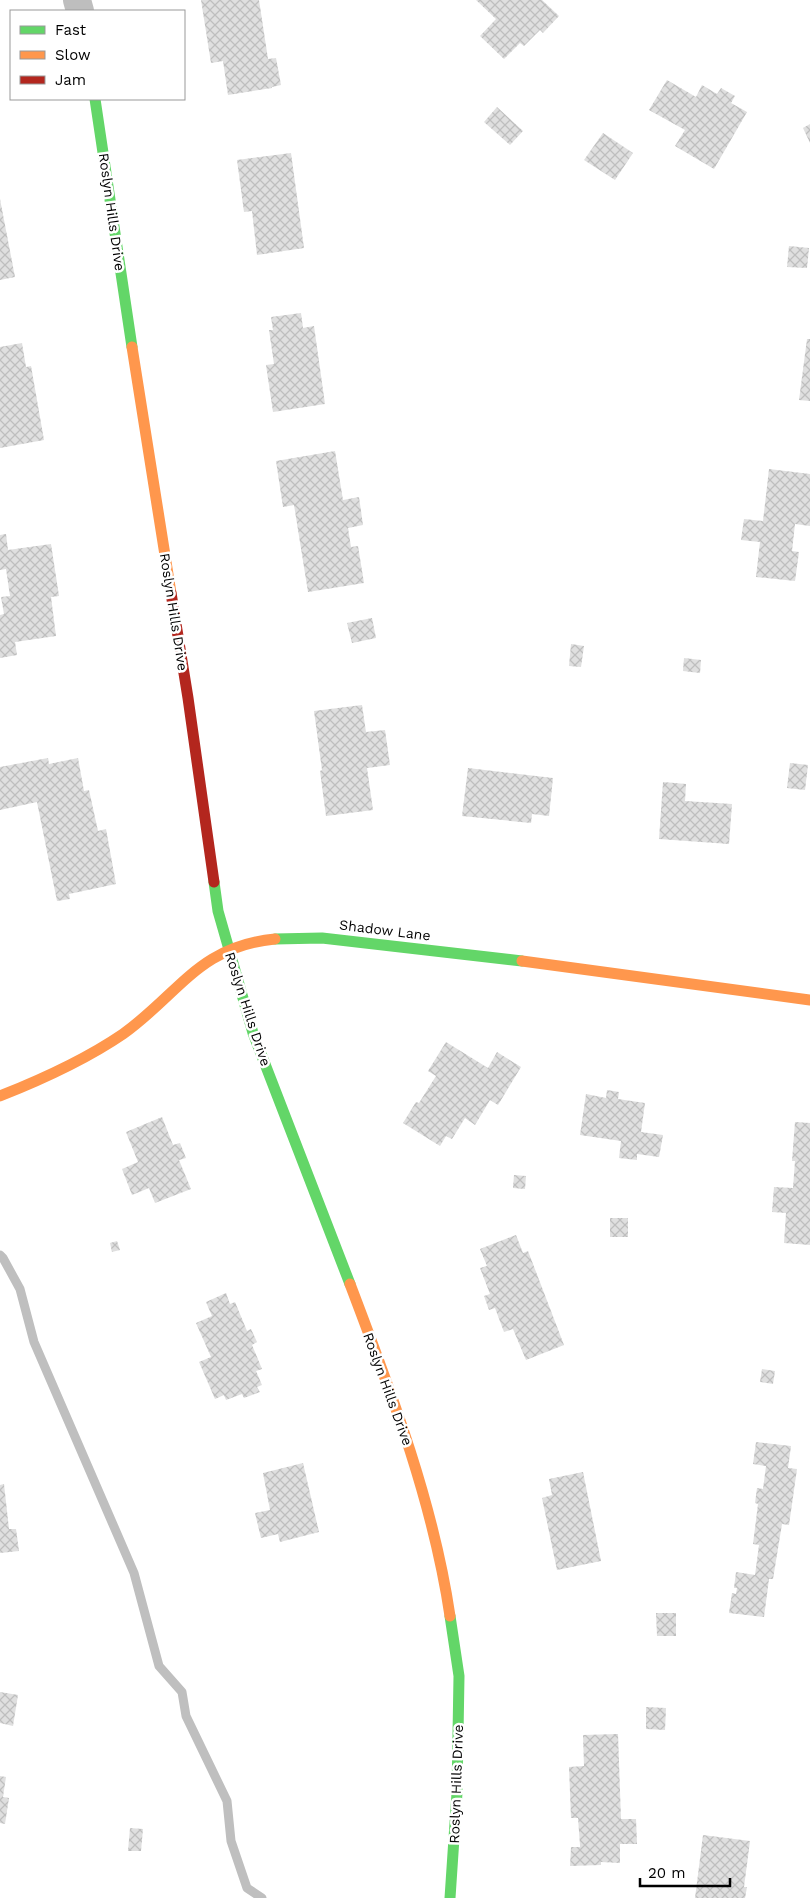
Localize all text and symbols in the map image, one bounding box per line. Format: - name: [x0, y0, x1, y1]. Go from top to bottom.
- legend: [10, 10, 185, 100]
- text: Fast: [55, 21, 87, 39]
- text: Slow: [55, 46, 91, 64]
- text: Jam: [55, 71, 86, 89]
- street label: Roslyn Hills Drive: [96, 152, 128, 272]
- street label: Roslyn Hills Drive: [157, 552, 191, 672]
- street label: Shadow Lane: [338, 916, 432, 944]
- street label: Roslyn Hills Drive: [222, 950, 274, 1068]
- street label: Roslyn Hills Drive: [360, 1330, 416, 1448]
- street label: Roslyn Hills Drive: [446, 1724, 466, 1844]
- scale bar: [640, 1856, 730, 1888]
- text: 20 m: [648, 1864, 686, 1882]

